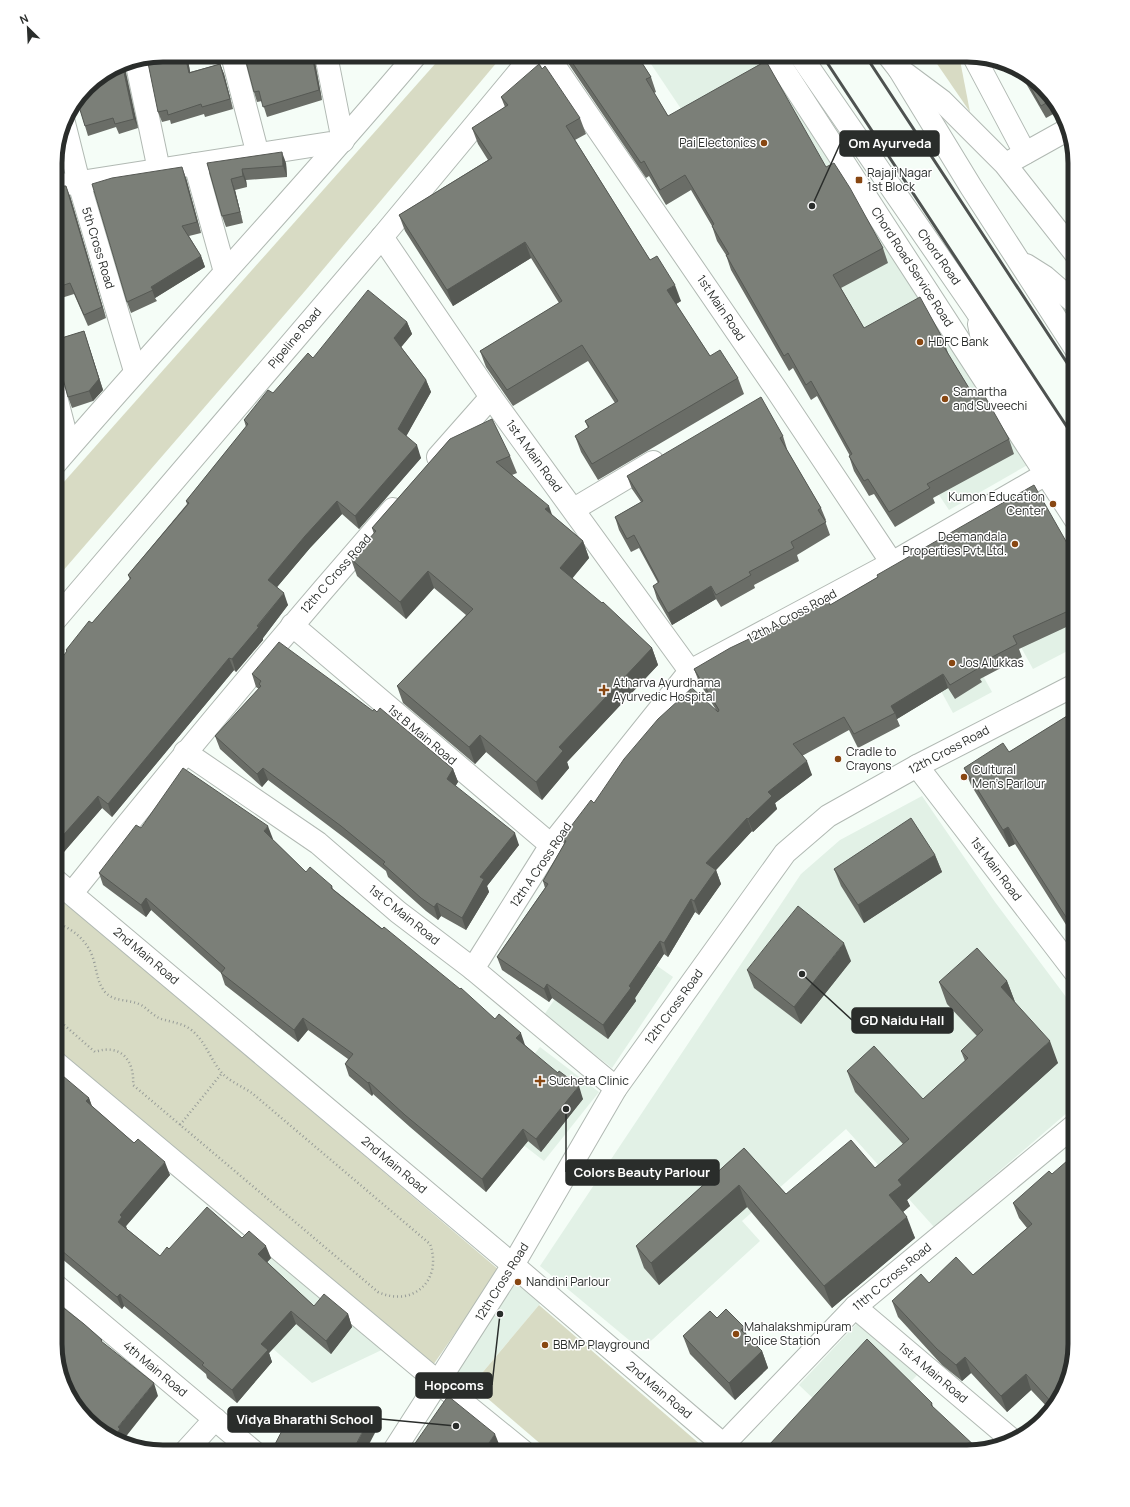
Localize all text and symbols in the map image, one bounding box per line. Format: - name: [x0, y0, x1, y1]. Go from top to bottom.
- north arrow: [8, 8, 48, 48]
- text: N: [17, 10, 30, 27]
- callout: Om Ayurveda: [840, 131, 939, 156]
- place label: Pai Electonics: [679, 134, 756, 151]
- text: Om Ayurveda: [849, 134, 931, 152]
- marker: Pai Electonics: [759, 138, 769, 148]
- place label: Rajaji Nagar 1st Block: [867, 164, 933, 195]
- marker: Rajaji Nagar 1st Block: [854, 175, 864, 185]
- street label: Chord Road Service Road: [867, 204, 957, 330]
- street label: 5th Cross Road: [78, 205, 119, 291]
- street label: Chord Road: [914, 225, 965, 288]
- street label: 1st Main Road: [693, 272, 750, 344]
- street label: Pipeline Road: [264, 304, 325, 372]
- place label: HDFC Bank: [928, 333, 989, 350]
- marker: HDFC Bank: [915, 337, 925, 347]
- place label: Samartha and Suveechi: [953, 383, 1027, 414]
- marker: Samartha and Suveechi: [940, 394, 950, 404]
- street label: 1st A Main Road: [502, 416, 566, 495]
- place label: Kumon Education Center: [948, 488, 1046, 519]
- marker: Kumon Education Center: [1048, 499, 1058, 509]
- place label: Deemandala Properties Pvt. Ltd.: [903, 528, 1007, 559]
- street label: 12th C Cross Road: [296, 530, 375, 617]
- marker: Deemandala Properties Pvt. Ltd.: [1010, 539, 1020, 549]
- street label: 12th A Cross Road: [744, 585, 840, 646]
- place label: Jos Alukkas: [960, 654, 1024, 671]
- marker: Jos Alukkas: [947, 658, 957, 668]
- place label: Atharva Ayurdhama Ayurvedic Hospital: [613, 674, 721, 705]
- marker: Atharva Ayurdhama Ayurvedic Hospital: [598, 684, 610, 696]
- street label: 1st B Main Road: [384, 701, 461, 769]
- street label: 12th Cross Road: [905, 721, 992, 778]
- place label: Cradle to Crayons: [846, 743, 896, 774]
- marker: Cradle to Crayons: [833, 754, 843, 764]
- place label: Cultural Men's Parlour: [972, 761, 1046, 792]
- marker: Cultural Men's Parlour: [959, 772, 969, 782]
- street label: 12th A Cross Road: [506, 819, 575, 911]
- street label: 1st Main Road: [967, 833, 1026, 904]
- street label: 1st C Main Road: [365, 881, 443, 948]
- street label: 2nd Main Road: [110, 923, 183, 988]
- street label: 12th Cross Road: [641, 966, 707, 1048]
- callout: GD Naidu Hall: [852, 1008, 953, 1033]
- text: GD Naidu Hall: [860, 1011, 944, 1029]
- place label: Sucheta Clinic: [549, 1072, 629, 1089]
- marker: Sucheta Clinic: [534, 1075, 546, 1087]
- street label: 2nd Main Road: [358, 1132, 431, 1197]
- callout: Colors Beauty Parlour: [566, 1160, 719, 1185]
- text: Colors Beauty Parlour: [574, 1163, 710, 1181]
- street label: 12th Cross Road: [471, 1239, 532, 1324]
- street label: 11th C Cross Road: [849, 1239, 935, 1315]
- place label: Nandini Parlour: [526, 1273, 610, 1290]
- marker: Nandini Parlour: [513, 1277, 523, 1287]
- place label: Mahalakshmipuram Police Station: [744, 1318, 851, 1349]
- marker: Mahalakshmipuram Police Station: [731, 1329, 741, 1339]
- place label: BBMP Playground: [553, 1336, 650, 1353]
- street label: 4th Main Road: [120, 1337, 191, 1400]
- street label: 1st A Main Road: [895, 1339, 972, 1407]
- marker: BBMP Playground: [540, 1340, 550, 1350]
- street label: 2nd Main Road: [623, 1357, 696, 1422]
- callout: Hopcoms: [416, 1373, 492, 1398]
- text: Hopcoms: [424, 1376, 484, 1394]
- callout: Vidya Bharathi School: [228, 1407, 381, 1432]
- text: Vidya Bharathi School: [236, 1410, 374, 1428]

